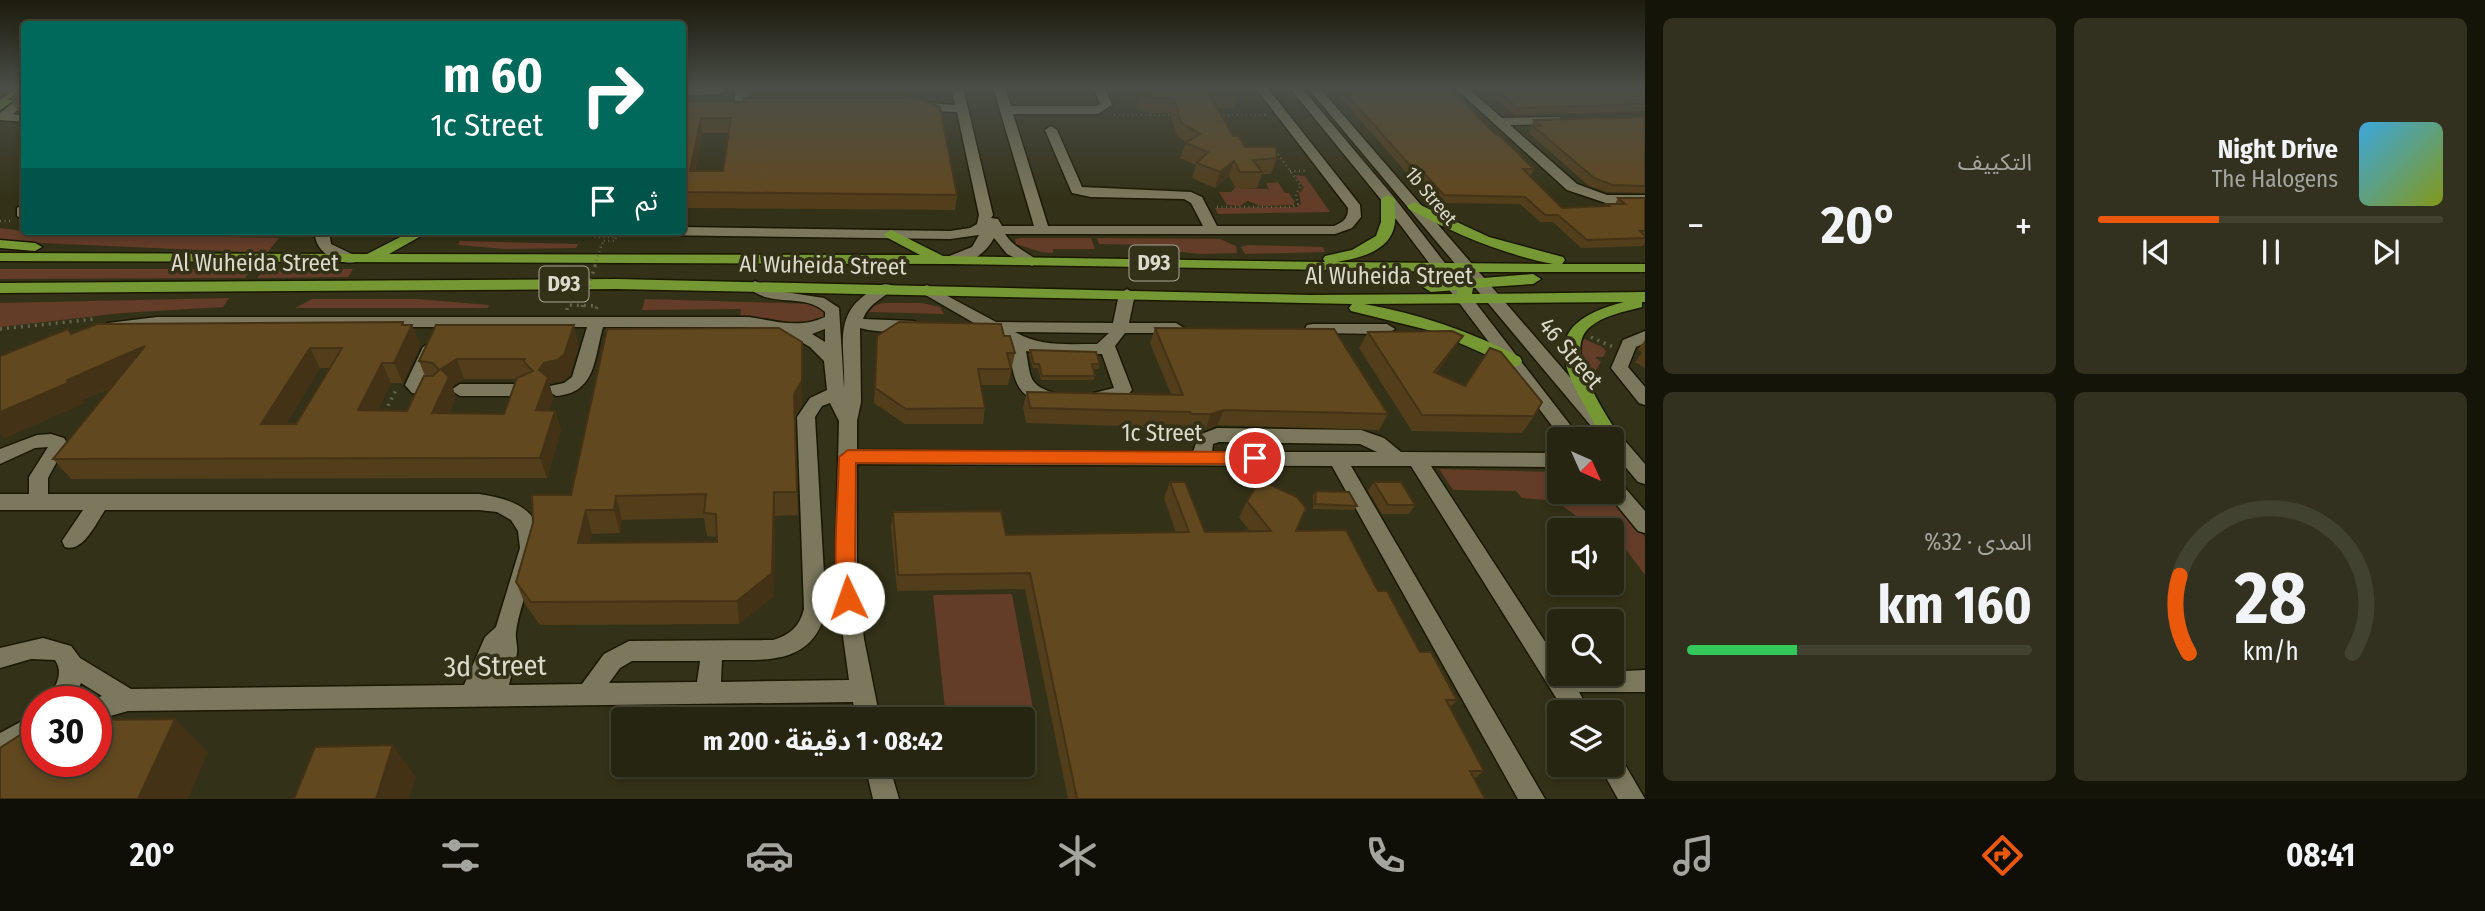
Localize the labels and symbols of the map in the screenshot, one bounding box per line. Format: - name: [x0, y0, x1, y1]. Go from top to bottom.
- street label: 1b Street: [1400, 162, 1462, 230]
- road number: D93: [1130, 246, 1178, 280]
- street label: Al Wuheida Street: [171, 249, 339, 277]
- street label: Al Wuheida Street: [739, 250, 907, 280]
- street label: Al Wuheida Street: [1305, 262, 1473, 290]
- road number: D93: [540, 266, 588, 302]
- street label: 46 Street: [1533, 312, 1609, 395]
- street label: 1c Street: [1122, 419, 1203, 447]
- north arrow: [1547, 427, 1624, 504]
- pin: [1225, 428, 1285, 488]
- position arrow: [811, 561, 885, 635]
- street label: 3d Street: [443, 649, 548, 683]
- speed limit sign: 30: [21, 686, 112, 777]

